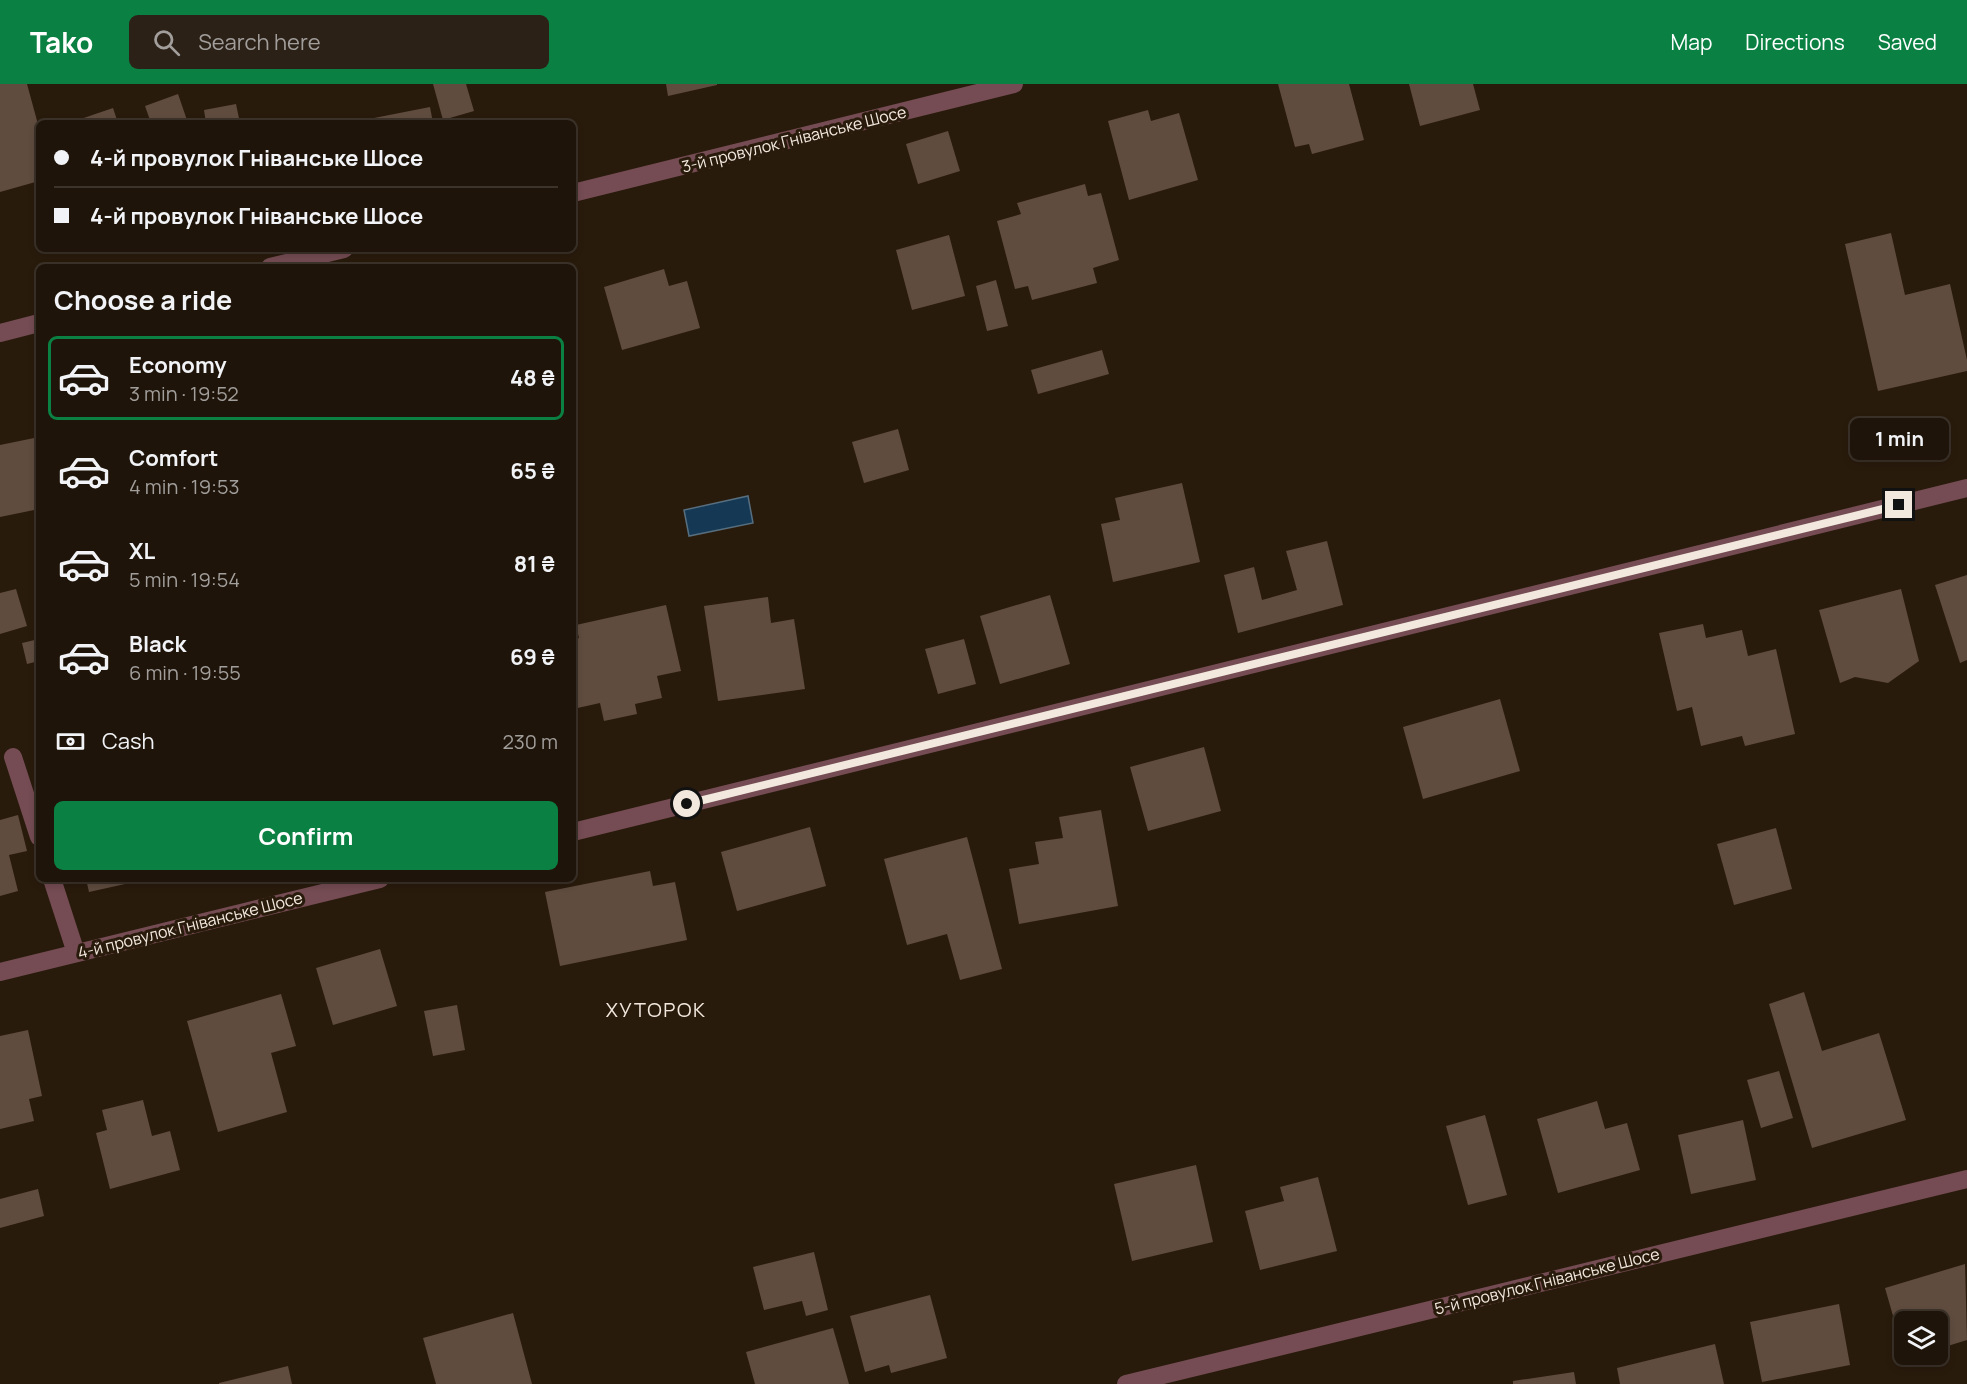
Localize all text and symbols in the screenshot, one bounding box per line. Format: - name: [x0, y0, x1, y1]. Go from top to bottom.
- search box: [129, 15, 549, 69]
- text: Tako: [30, 23, 93, 61]
- icon: search: [150, 26, 183, 59]
- text: Search here: [198, 27, 321, 57]
- text: Map: [1671, 28, 1712, 56]
- text: Directions: [1745, 28, 1845, 56]
- text: Saved: [1878, 28, 1937, 56]
- street label: 3-й провулок Гніванське Шосе: [679, 100, 909, 178]
- text: 4-й провулок Гніванське Шосе: [90, 143, 423, 173]
- text: 4-й провулок Гніванське Шосе: [90, 201, 423, 231]
- text: Choose a ride: [54, 281, 232, 318]
- text: Economy: [129, 350, 227, 380]
- icon: car: [57, 351, 111, 405]
- text: 48 ₴: [510, 363, 555, 393]
- text: 3 min · 19:52: [129, 380, 239, 407]
- callout: 1 min: [1850, 418, 1948, 460]
- text: 1 min: [1875, 425, 1924, 452]
- text: Comfort: [129, 443, 218, 473]
- icon: car: [57, 444, 111, 498]
- text: 65 ₴: [510, 456, 555, 486]
- text: 4 min · 19:53: [129, 473, 240, 500]
- route end: [1885, 491, 1912, 518]
- text: XL: [129, 536, 155, 566]
- icon: car: [57, 537, 111, 591]
- text: 81 ₴: [514, 549, 555, 579]
- text: 5 min · 19:54: [129, 566, 240, 593]
- text: Black: [129, 629, 186, 659]
- icon: car: [57, 630, 111, 684]
- text: 69 ₴: [510, 642, 555, 672]
- text: 6 min · 19:55: [129, 659, 241, 686]
- icon: cash: [54, 725, 87, 758]
- text: Cash: [102, 726, 155, 756]
- text: 230 m: [502, 728, 558, 755]
- route start: [673, 790, 700, 817]
- button: Confirm: [54, 801, 558, 870]
- street label: 4-й провулок Гніванське Шосе: [75, 886, 305, 964]
- district label: ХУТОРОК: [606, 996, 706, 1023]
- street label: 5-й провулок Гніванське Шосе: [1432, 1242, 1662, 1320]
- map controls: [1894, 1311, 1948, 1365]
- button: layers: [1894, 1311, 1948, 1365]

